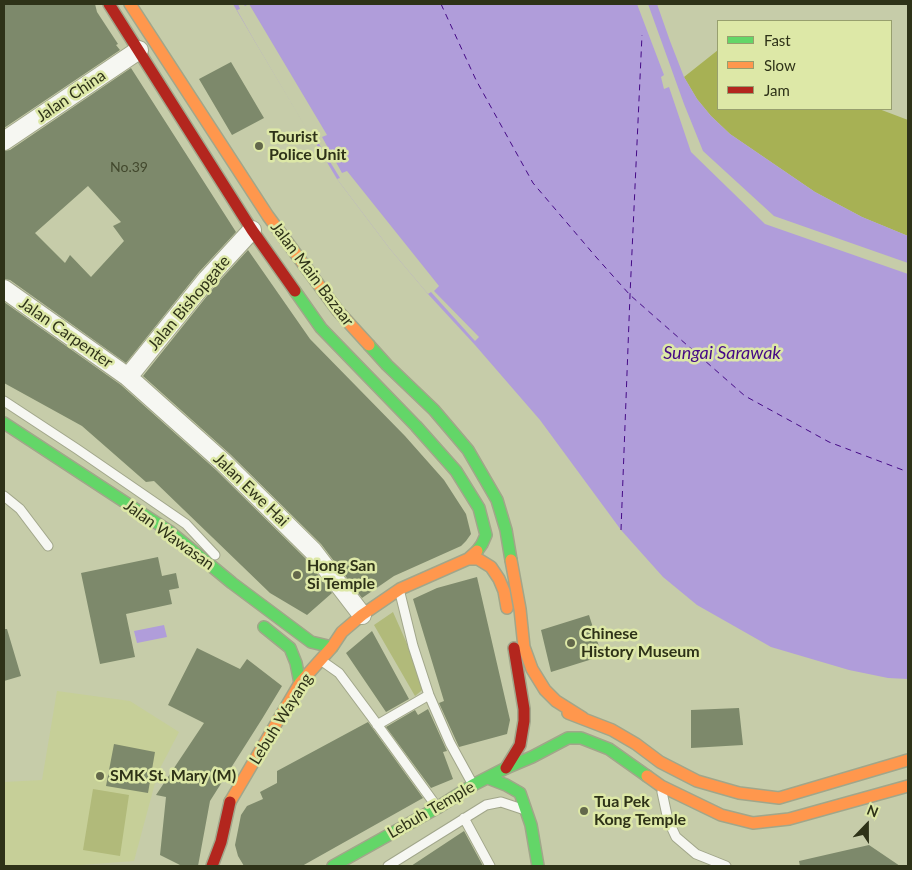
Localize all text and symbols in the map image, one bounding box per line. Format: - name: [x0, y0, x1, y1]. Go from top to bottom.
- legend: [717, 20, 892, 110]
- text: Fast: [764, 31, 791, 49]
- text: Slow: [764, 56, 796, 74]
- street label: Jalan China: [33, 66, 109, 126]
- text: Jam: [764, 81, 790, 99]
- place label: Tourist Police Unit: [269, 127, 346, 165]
- marker: Tourist Police Unit: [253, 140, 265, 152]
- house number: No.39: [110, 159, 148, 175]
- street label: Jalan Main Bazaar: [267, 218, 357, 330]
- street label: Jalan Bishopgate: [144, 252, 234, 354]
- street label: Jalan Carpenter: [16, 294, 116, 372]
- water label: Sungai Sarawak: [663, 342, 781, 364]
- street label: Jalan Ewe Hai: [209, 449, 293, 531]
- street label: Jalan Wawasan: [120, 496, 218, 574]
- place label: Hong San Si Temple: [307, 556, 375, 594]
- marker: Hong San Si Temple: [291, 569, 303, 581]
- place label: Chinese History Museum: [581, 624, 700, 662]
- marker: Chinese History Museum: [565, 637, 577, 649]
- street label: Lebuh Wayang: [245, 670, 317, 768]
- place label: SMK St. Mary (M): [110, 766, 236, 786]
- marker: SMK St. Mary (M): [94, 770, 106, 782]
- street label: Lebuh Temple: [384, 777, 478, 843]
- place label: Tua Pek Kong Temple: [594, 792, 686, 830]
- north arrow: [842, 800, 892, 850]
- text: N: [865, 801, 881, 821]
- marker: Tua Pek Kong Temple: [578, 805, 590, 817]

